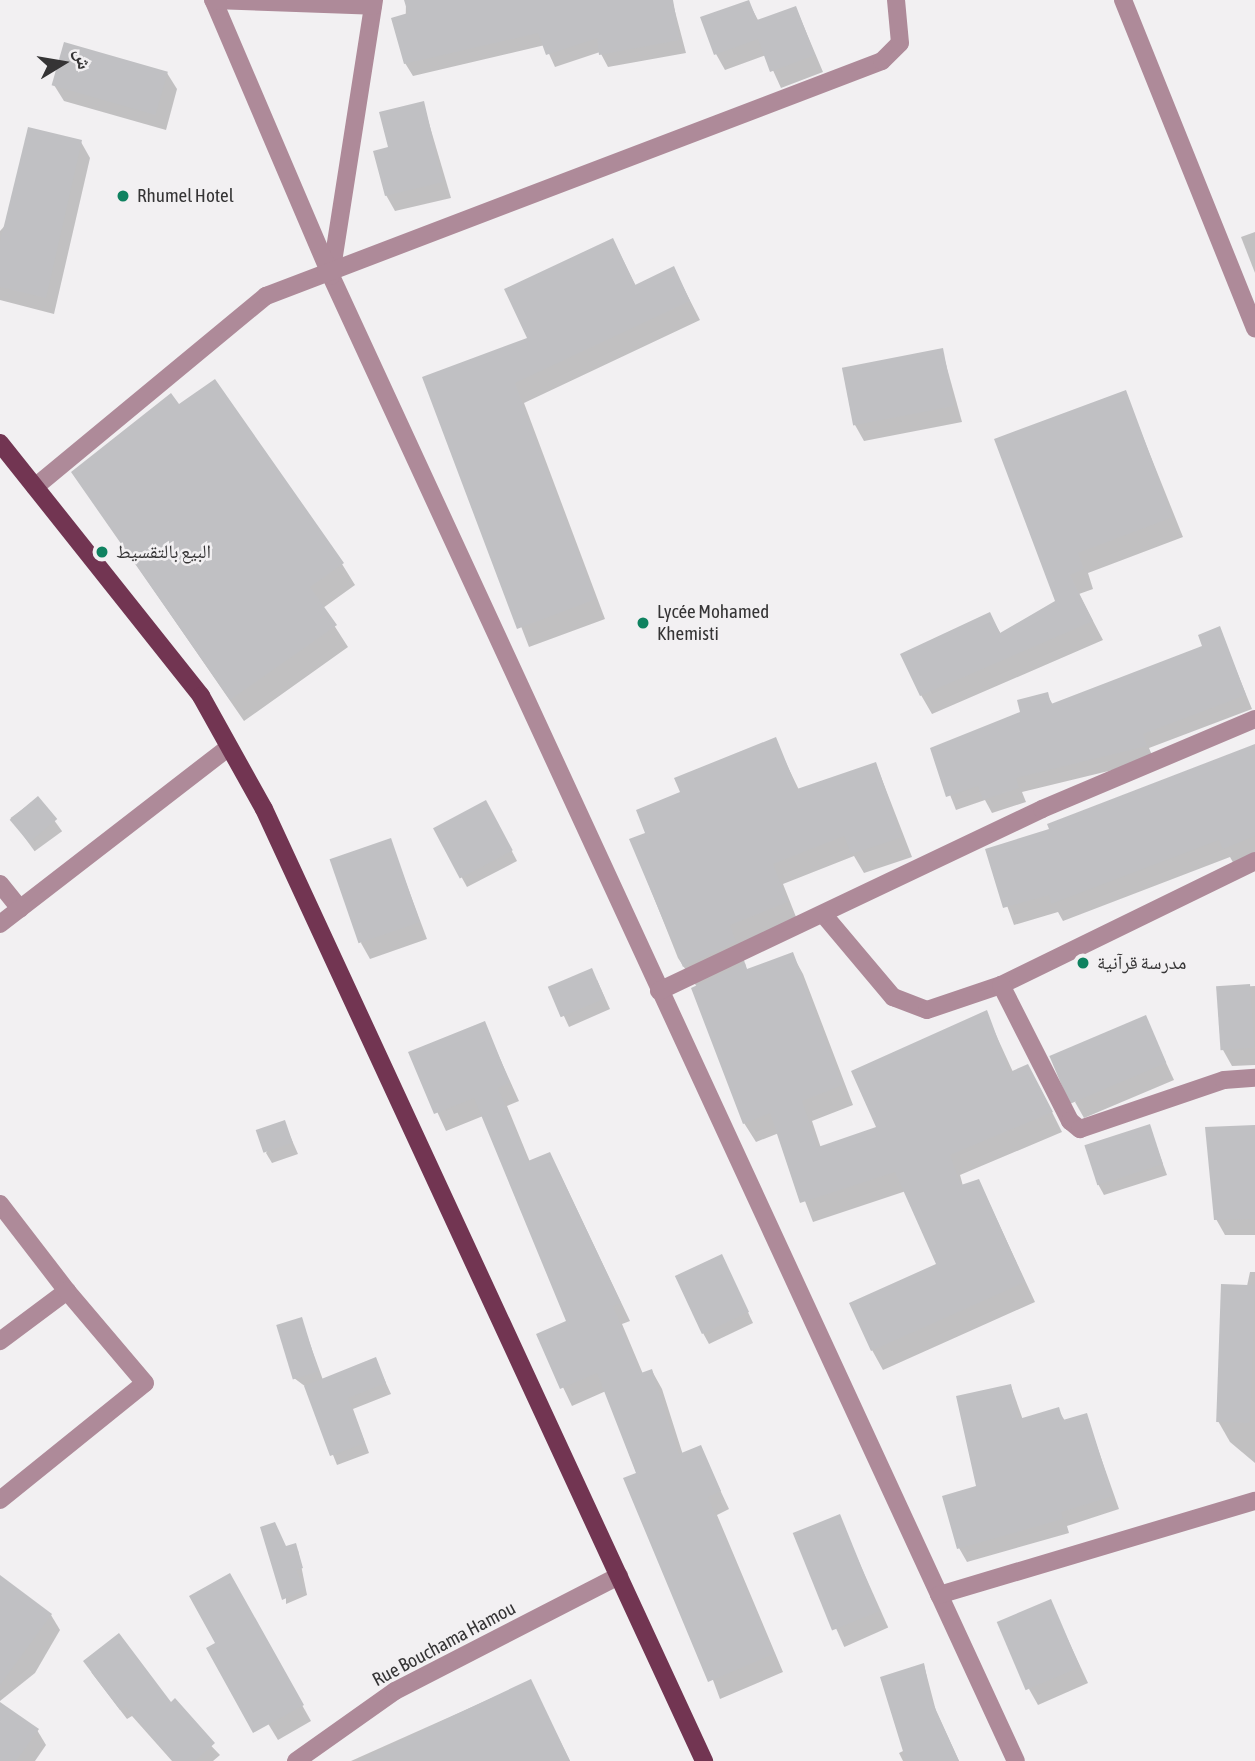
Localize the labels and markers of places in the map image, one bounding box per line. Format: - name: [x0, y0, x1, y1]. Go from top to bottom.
- place label: Rhumel Hotel: [137, 185, 234, 207]
- marker: Rhumel Hotel: [115, 188, 131, 204]
- place label: البيع بالتقسيط: [116, 541, 211, 563]
- marker: البيع بالتقسيط: [94, 544, 110, 560]
- place label: Lycée Mohamed Khemisti: [657, 601, 769, 645]
- marker: Lycée Mohamed Khemisti: [635, 615, 651, 631]
- place label: مدرسة قرآنية: [1097, 952, 1187, 974]
- marker: مدرسة قرآنية: [1075, 955, 1091, 971]

